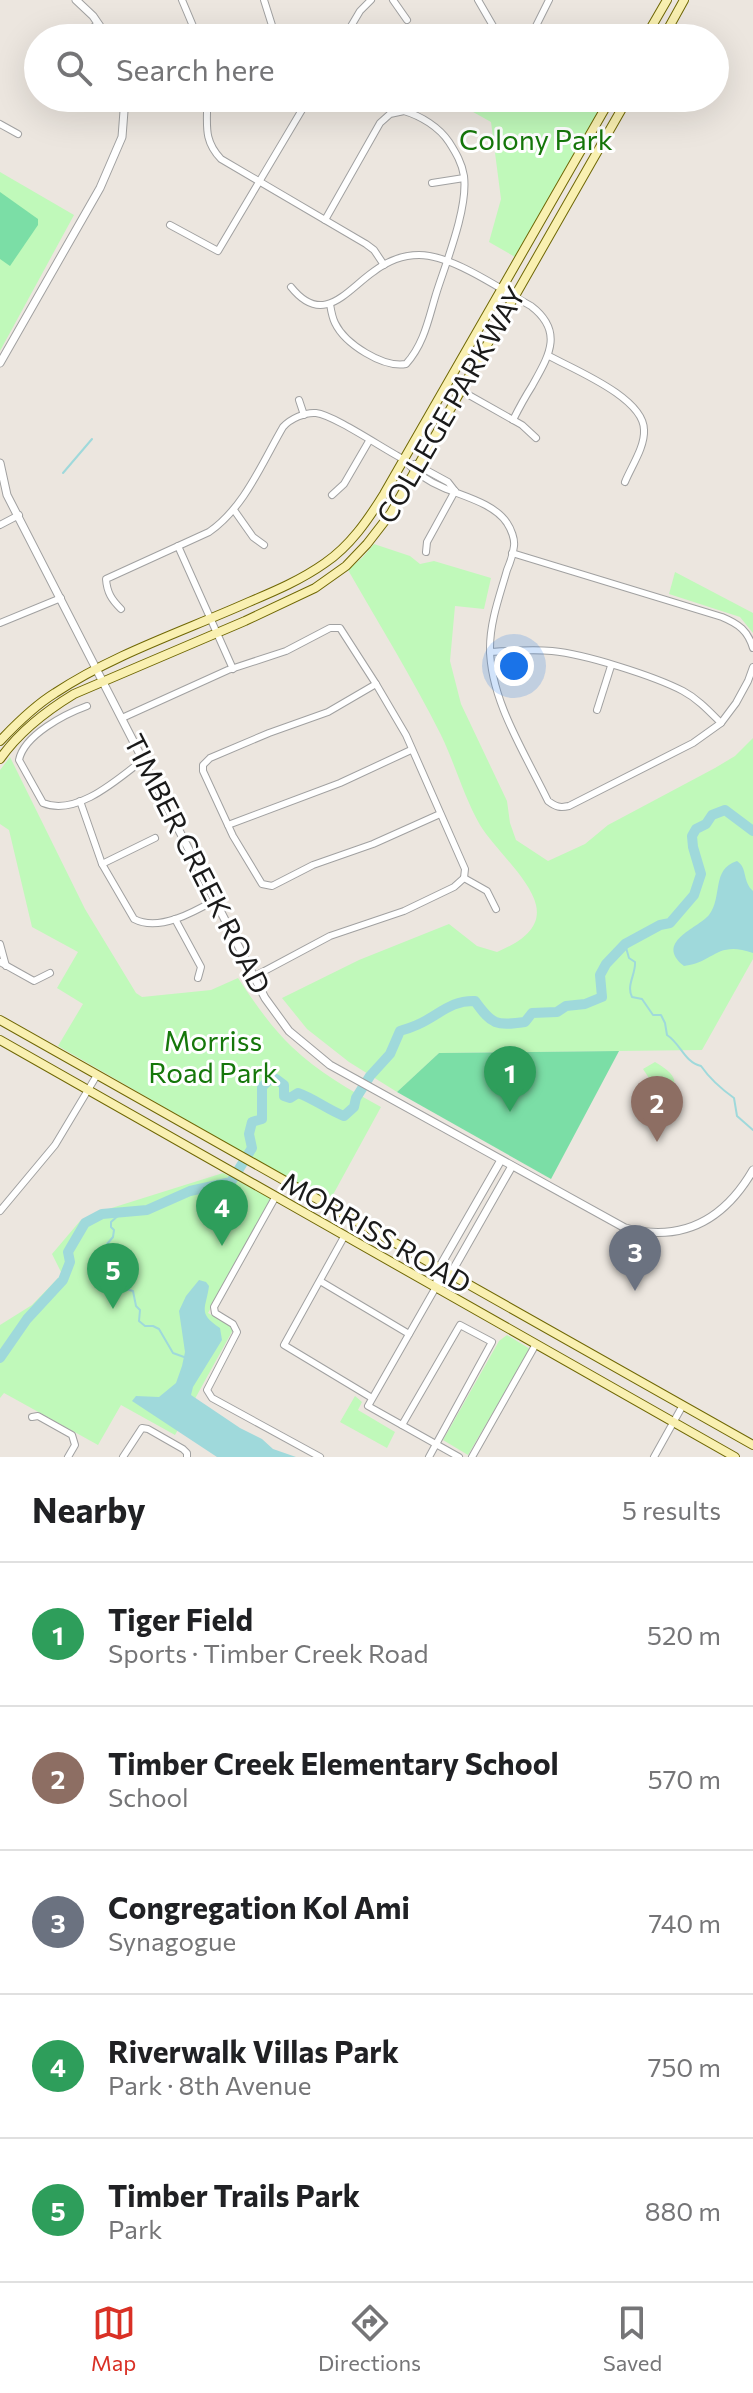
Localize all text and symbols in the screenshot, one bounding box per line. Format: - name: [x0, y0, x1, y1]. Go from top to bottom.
- search box: [24, 24, 729, 112]
- icon: search: [52, 46, 96, 90]
- text: Search here: [116, 50, 275, 87]
- park label: Colony Park: [459, 122, 613, 156]
- street label: COLLEGE PARKWAY: [368, 280, 532, 529]
- your location: [494, 646, 534, 686]
- street label: TIMBER CREEK ROAD: [118, 728, 278, 999]
- park label: Morriss Road Park: [148, 1023, 278, 1089]
- pin: 1: [484, 1046, 536, 1112]
- pin: 2: [631, 1076, 683, 1142]
- street label: MORRISS ROAD: [276, 1164, 477, 1300]
- pin: 4: [196, 1180, 248, 1246]
- pin: 3: [609, 1225, 661, 1291]
- pin: 5: [87, 1243, 139, 1309]
- text: Nearby: [32, 1488, 146, 1530]
- text: 5 results: [622, 1494, 721, 1525]
- text: Tiger Field: [108, 1600, 253, 1637]
- text: 1: [52, 1619, 64, 1650]
- text: 520 m: [647, 1619, 721, 1650]
- text: Sports · Timber Creek Road: [108, 1637, 429, 1668]
- text: Timber Creek Elementary School: [108, 1744, 559, 1781]
- text: 2: [51, 1763, 65, 1794]
- text: 570 m: [648, 1763, 721, 1794]
- text: School: [108, 1781, 189, 1812]
- text: Congregation Kol Ami: [108, 1888, 410, 1925]
- text: 3: [50, 1907, 66, 1938]
- text: 740 m: [649, 1907, 721, 1938]
- text: Synagogue: [108, 1925, 236, 1956]
- text: Riverwalk Villas Park: [108, 2032, 399, 2069]
- text: 4: [50, 2051, 66, 2082]
- text: 750 m: [648, 2051, 721, 2082]
- text: Park · 8th Avenue: [108, 2069, 311, 2100]
- text: Timber Trails Park: [108, 2176, 360, 2213]
- text: 5: [50, 2195, 66, 2226]
- text: 880 m: [645, 2195, 721, 2226]
- text: Park: [108, 2213, 162, 2244]
- tab: Map: [91, 2301, 136, 2376]
- tab: Directions: [318, 2301, 421, 2376]
- tab: Saved: [603, 2301, 662, 2376]

